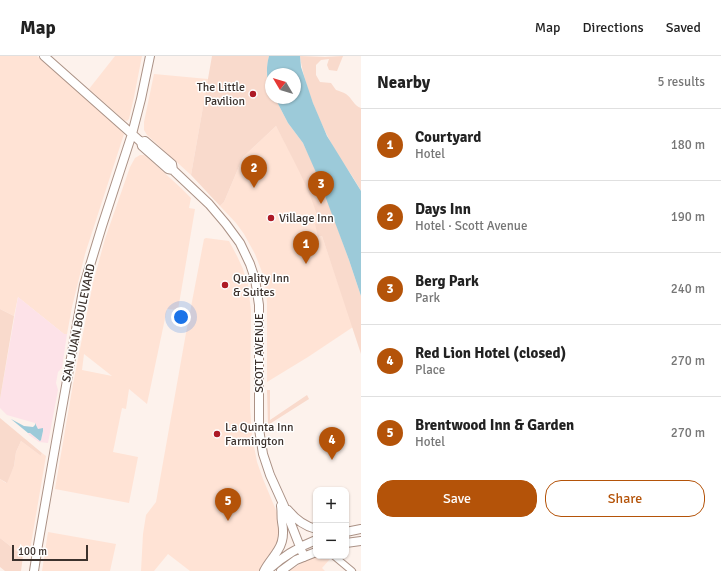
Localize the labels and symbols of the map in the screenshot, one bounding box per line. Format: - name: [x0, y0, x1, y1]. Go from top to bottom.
- north arrow: [265, 68, 301, 104]
- place label: The Little Pavilion: [197, 80, 245, 109]
- marker: The Little Pavilion: [248, 89, 258, 99]
- pin: 2: [241, 155, 267, 188]
- pin: 3: [308, 171, 334, 204]
- place label: Village Inn: [279, 211, 334, 226]
- marker: Village Inn: [266, 213, 276, 223]
- pin: 1: [293, 231, 319, 264]
- street label: SAN JUAN BOULEVARD: [59, 262, 99, 384]
- place label: Quality Inn & Suites: [233, 271, 289, 300]
- marker: Quality Inn & Suites: [220, 280, 230, 290]
- your location: [171, 307, 191, 327]
- street label: SCOTT AVENUE: [252, 313, 267, 393]
- place label: La Quinta Inn Farmington: [225, 420, 294, 449]
- pin: 4: [319, 427, 345, 460]
- marker: La Quinta Inn Farmington: [212, 429, 222, 439]
- pin: 5: [215, 488, 241, 521]
- scale bar: [12, 543, 88, 562]

